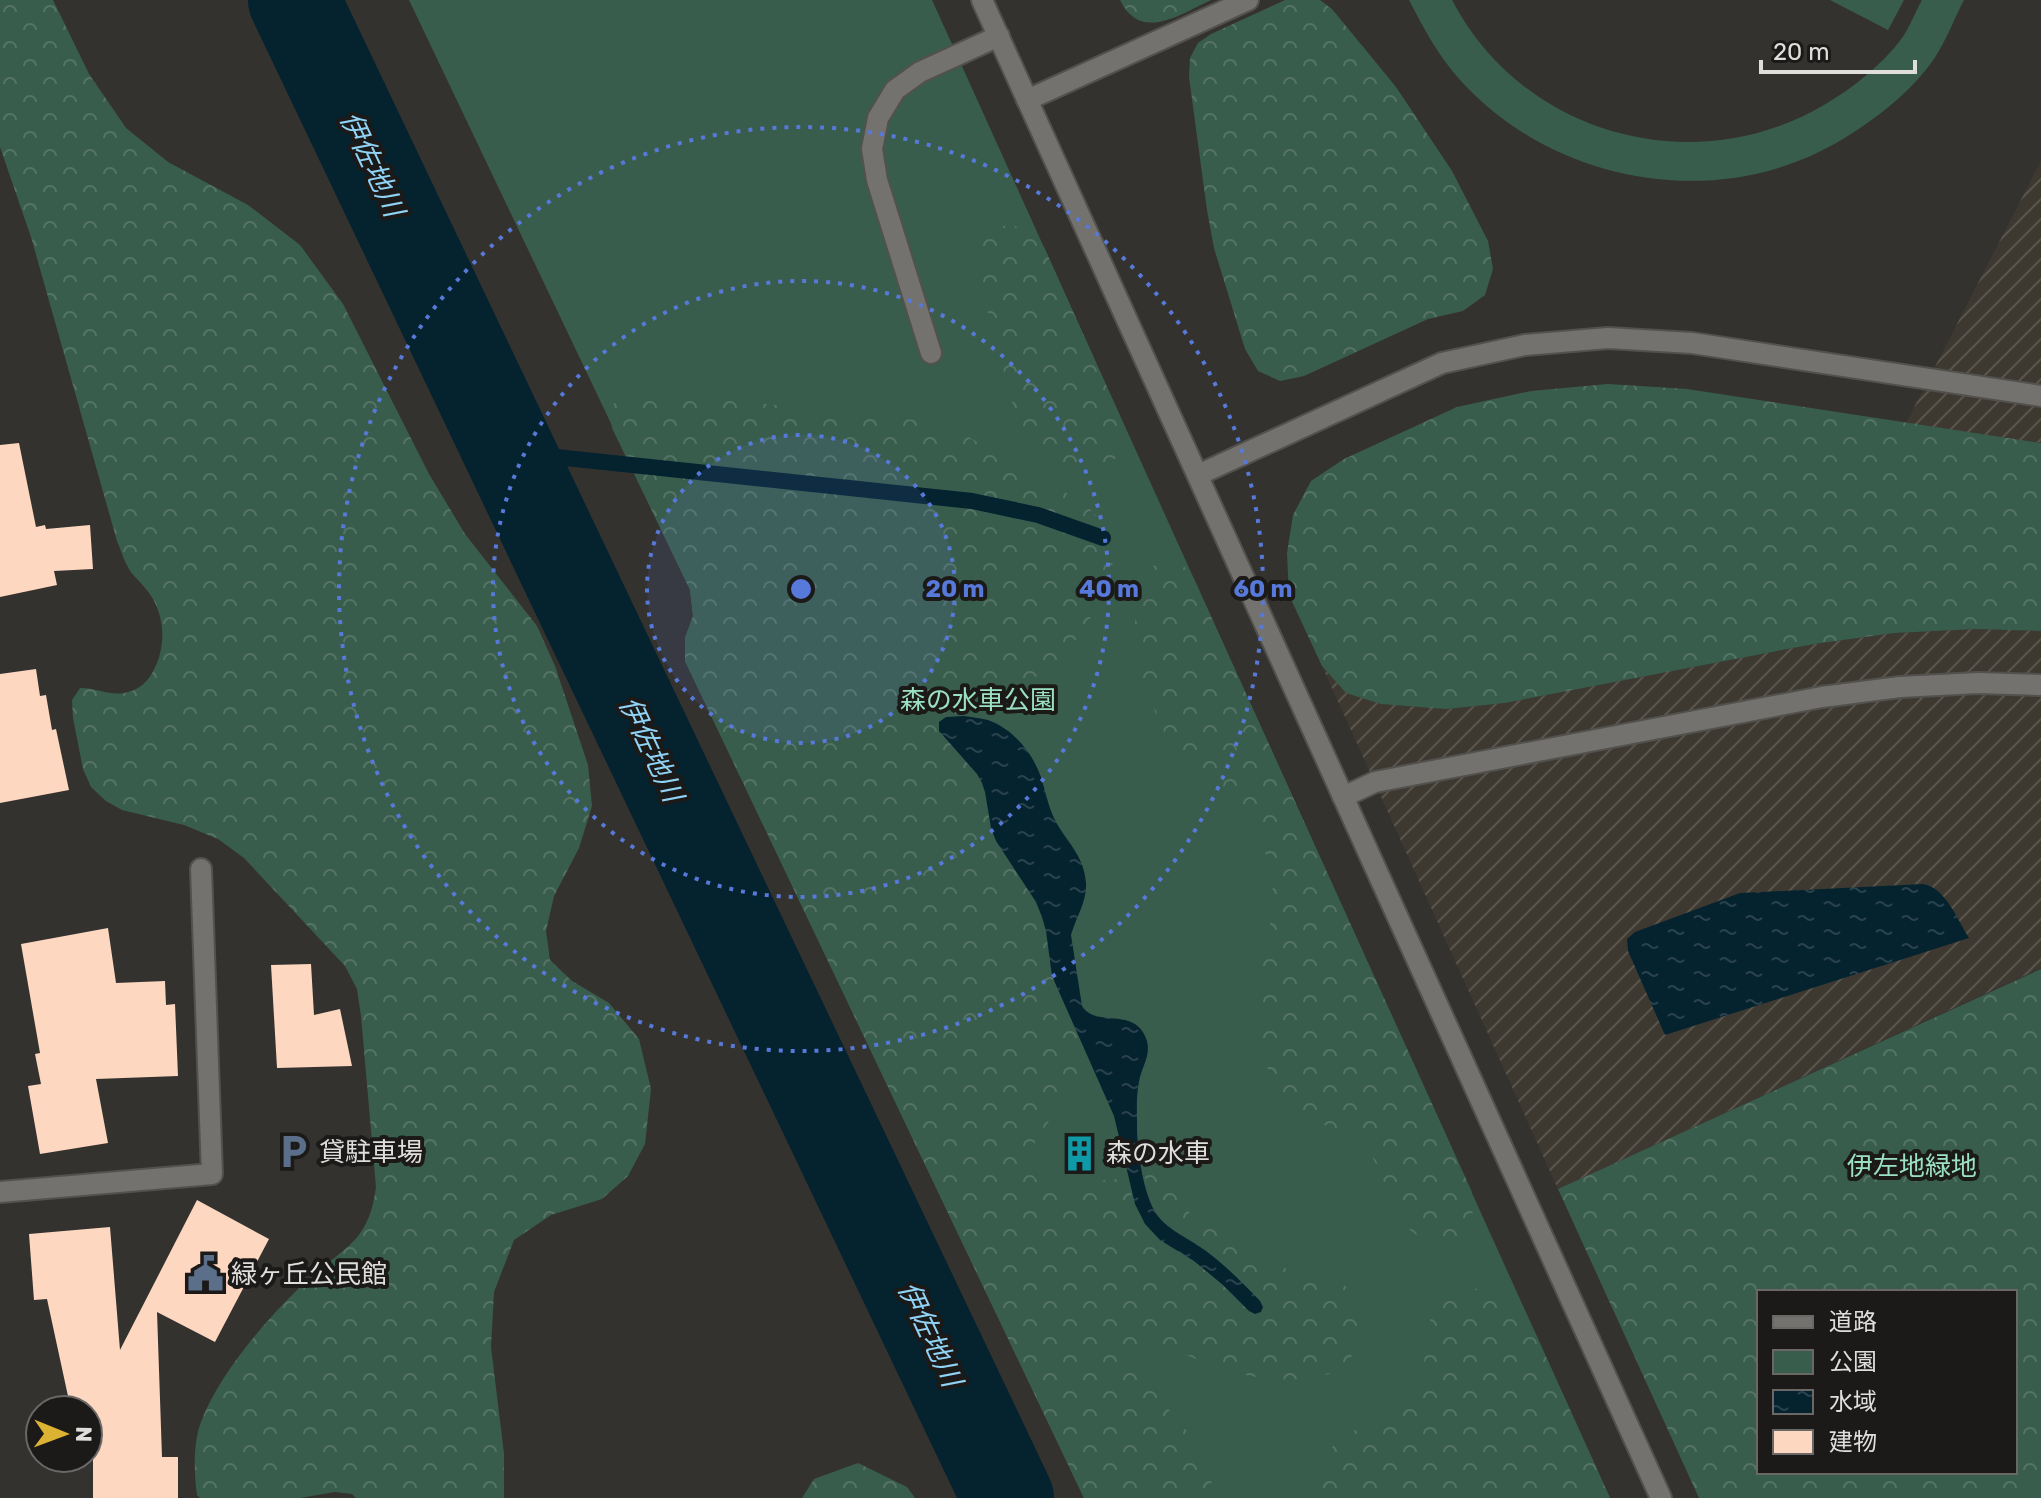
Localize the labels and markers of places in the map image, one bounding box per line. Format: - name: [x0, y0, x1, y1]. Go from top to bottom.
- centre of rings: [787, 575, 815, 603]
- parking icon: 貸駐車場: [274, 1133, 312, 1171]
- building icon: 森の水車: [1061, 1134, 1099, 1172]
- place label: 貸駐車場: [319, 1137, 423, 1168]
- place label: 森の水車: [1106, 1138, 1210, 1169]
- public building icon: 緑ヶ丘公民館: [186, 1255, 224, 1293]
- place label: 緑ヶ丘公民館: [231, 1259, 387, 1290]

